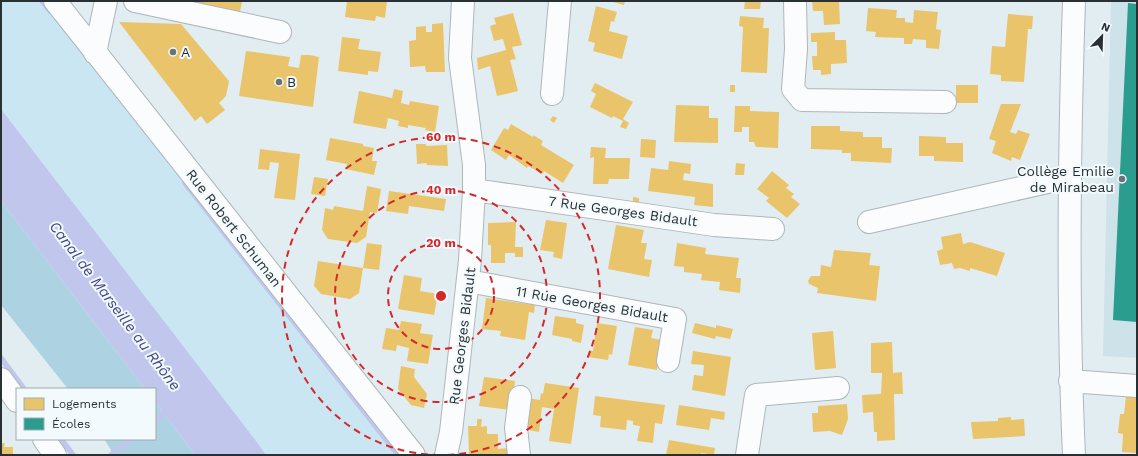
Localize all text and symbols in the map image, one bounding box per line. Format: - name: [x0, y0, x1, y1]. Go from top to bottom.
- north arrow: [1082, 16, 1122, 56]
- text: N: [1099, 20, 1112, 35]
- place label: A: [181, 44, 190, 60]
- marker: A: [168, 47, 178, 57]
- place label: B: [287, 74, 296, 90]
- marker: B: [274, 77, 284, 87]
- text: 60 m: [426, 130, 456, 144]
- place label: Collège Emilie de Mirabeau: [1017, 163, 1114, 195]
- street label: Rue Robert Schuman: [183, 166, 285, 290]
- marker: Collège Emilie de Mirabeau: [1117, 174, 1127, 184]
- text: 40 m: [426, 183, 456, 197]
- street label: 7 Rue Georges Bidault: [547, 193, 699, 229]
- water label: Canal de Marseille au Rhône: [45, 218, 185, 394]
- text: 20 m: [426, 236, 456, 250]
- street label: Rue Georges Bidault: [446, 266, 478, 406]
- street label: 11 Rue Georges Bidault: [515, 283, 669, 325]
- centre of rings: [434, 289, 448, 303]
- legend: [16, 388, 156, 440]
- text: Logements: [52, 397, 117, 411]
- text: Écoles: [52, 417, 90, 431]

